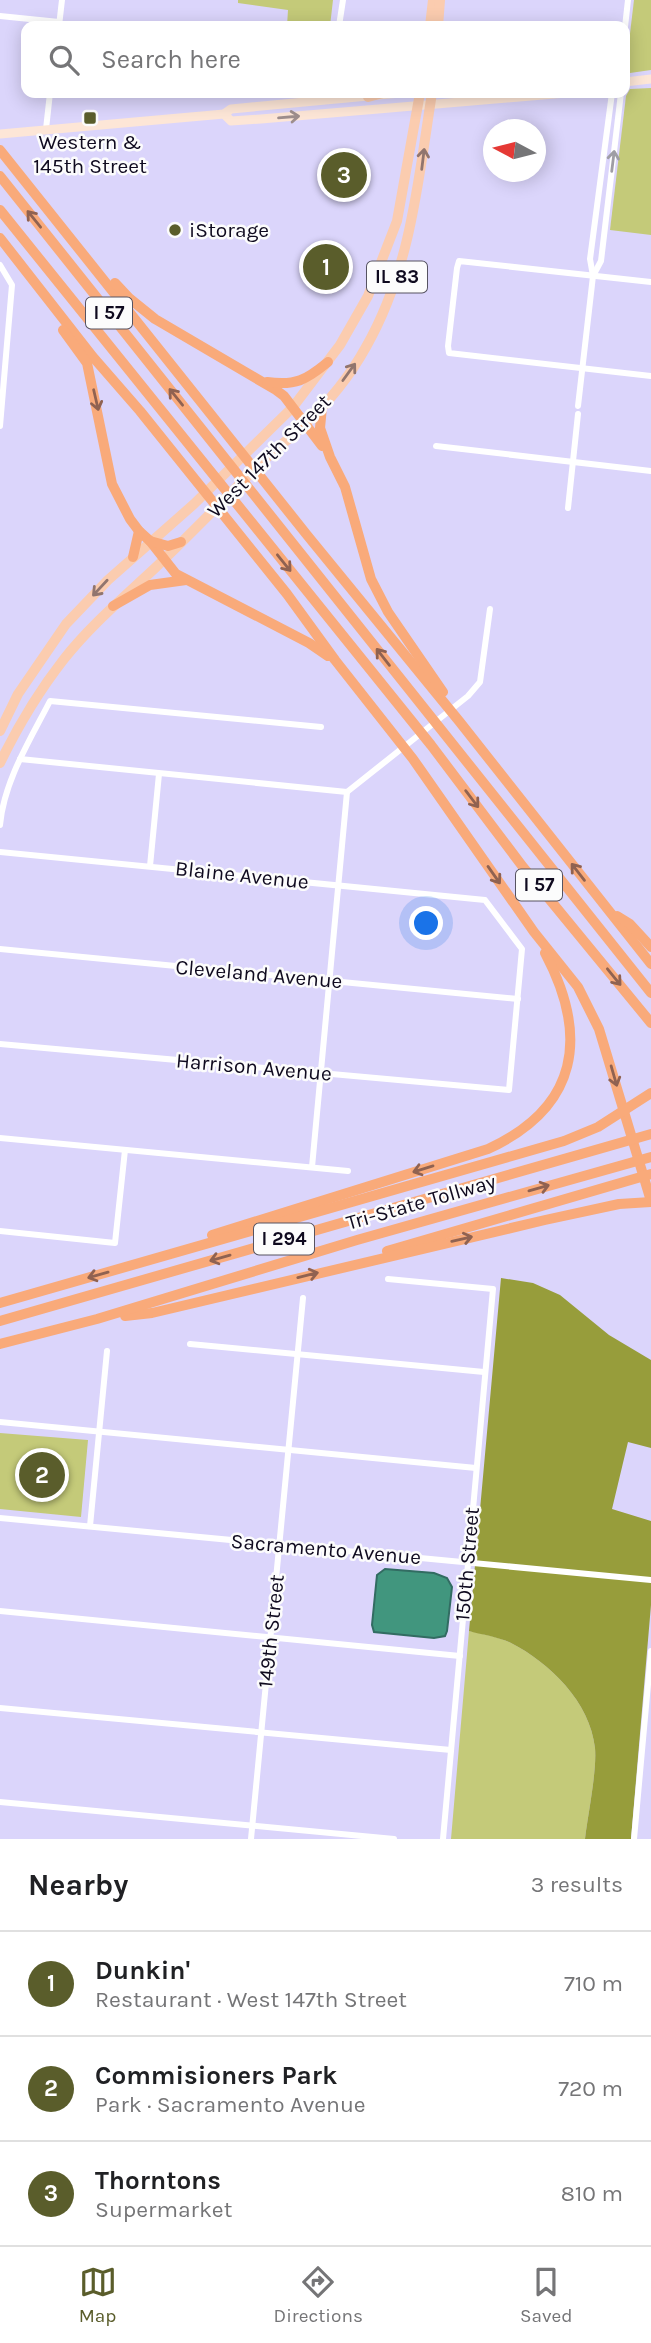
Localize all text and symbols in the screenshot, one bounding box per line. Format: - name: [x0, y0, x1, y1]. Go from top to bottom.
- search box: [21, 21, 630, 98]
- icon: search: [45, 41, 83, 79]
- text: Search here: [101, 44, 241, 75]
- marker: Western & 145th Street: [82, 110, 98, 126]
- one-way arrow: [278, 110, 300, 123]
- north arrow: [483, 119, 546, 182]
- place label: Western & 145th Street: [33, 130, 147, 178]
- one-way arrow: [416, 148, 429, 171]
- pin: 3: [321, 149, 367, 201]
- one-way arrow: [606, 150, 619, 173]
- one-way arrow: [26, 211, 42, 229]
- place label: iStorage: [189, 218, 269, 242]
- marker: iStorage: [167, 222, 183, 238]
- pin: 1: [303, 241, 349, 293]
- road number: IL 83: [367, 262, 427, 292]
- road number: I 57: [86, 298, 132, 328]
- one-way arrow: [342, 363, 356, 382]
- one-way arrow: [89, 388, 103, 411]
- one-way arrow: [168, 389, 183, 407]
- street label: West 147th Street: [202, 389, 336, 523]
- one-way arrow: [276, 554, 292, 572]
- one-way arrow: [92, 579, 109, 596]
- one-way arrow: [376, 648, 391, 667]
- one-way arrow: [465, 789, 479, 808]
- street label: Blaine Avenue: [174, 856, 310, 894]
- one-way arrow: [571, 863, 586, 881]
- one-way arrow: [487, 865, 501, 884]
- road number: I 57: [516, 870, 562, 900]
- your location: [409, 906, 443, 940]
- street label: Cleveland Avenue: [175, 955, 343, 993]
- one-way arrow: [606, 968, 621, 986]
- street label: Harrison Avenue: [175, 1048, 333, 1086]
- one-way arrow: [608, 1065, 621, 1087]
- one-way arrow: [413, 1164, 435, 1176]
- street label: Tri-State Tollway: [343, 1169, 499, 1235]
- one-way arrow: [527, 1181, 549, 1194]
- road number: I 294: [254, 1224, 314, 1254]
- one-way arrow: [451, 1232, 473, 1245]
- one-way arrow: [209, 1252, 231, 1265]
- one-way arrow: [296, 1268, 319, 1281]
- one-way arrow: [87, 1269, 109, 1282]
- pin: 2: [19, 1449, 65, 1501]
- street label: 150th Street: [450, 1506, 484, 1622]
- street label: Sacramento Avenue: [230, 1529, 422, 1569]
- street label: 149th Street: [253, 1573, 289, 1689]
- text: Nearby: [28, 1867, 128, 1903]
- text: 3 results: [531, 1871, 623, 1898]
- text: Dunkin': [95, 1955, 190, 1986]
- text: 1: [47, 1970, 55, 1997]
- text: 710 m: [564, 1970, 623, 1997]
- text: Restaurant · West 147th Street: [95, 1986, 407, 2013]
- text: Commisioners Park: [95, 2060, 337, 2091]
- text: 2: [44, 2075, 58, 2102]
- text: 720 m: [558, 2075, 623, 2102]
- text: Park · Sacramento Avenue: [95, 2091, 366, 2118]
- text: Thorntons: [95, 2165, 221, 2196]
- text: 3: [44, 2180, 58, 2207]
- text: 810 m: [561, 2180, 623, 2207]
- text: Supermarket: [95, 2196, 232, 2223]
- tab: Map: [79, 2263, 117, 2327]
- tab: Directions: [274, 2263, 363, 2327]
- tab: Saved: [520, 2263, 572, 2327]

